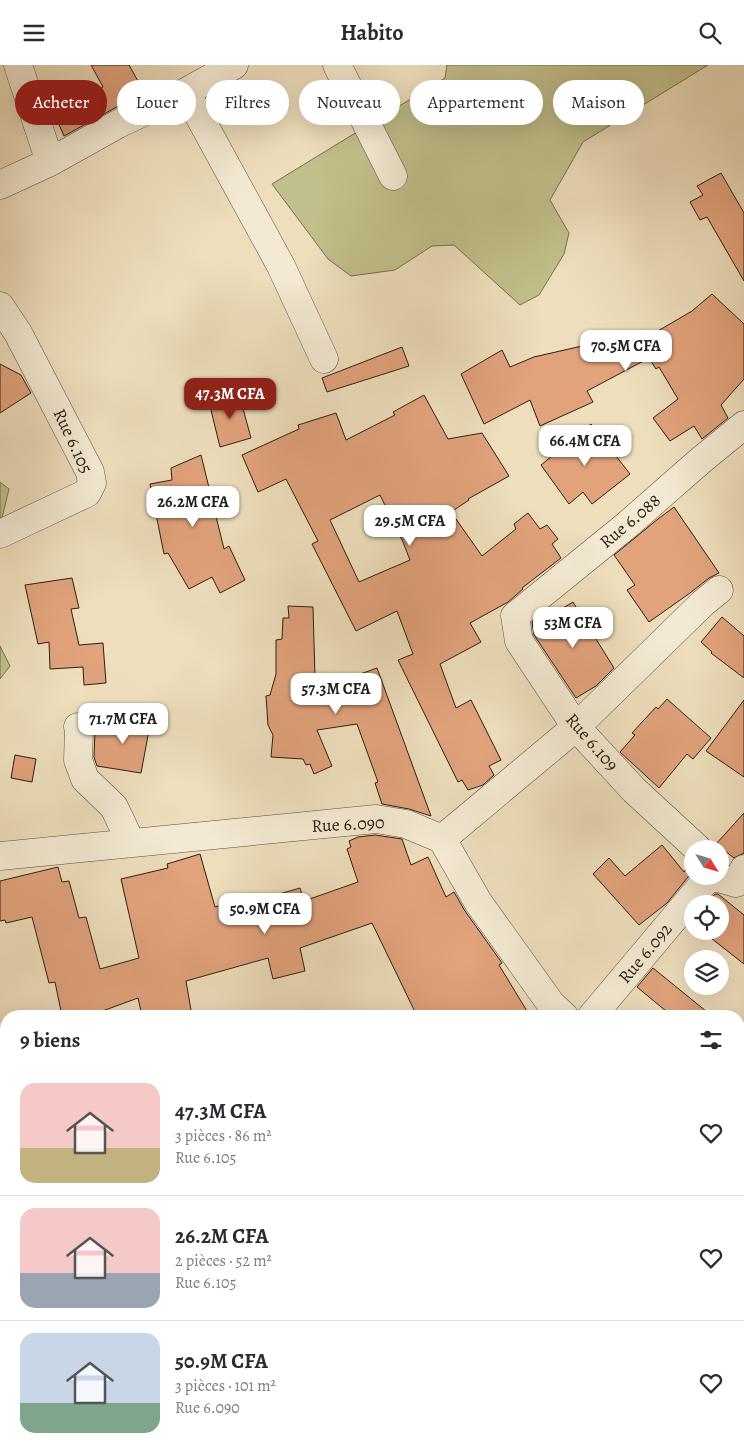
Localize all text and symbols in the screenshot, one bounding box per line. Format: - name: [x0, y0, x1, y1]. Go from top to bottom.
- text: Habito: [340, 18, 404, 48]
- icon: menu: [20, 19, 48, 47]
- icon: search: [696, 19, 724, 47]
- chip: Acheter: [15, 80, 107, 125]
- chip: Louer: [117, 80, 196, 125]
- chip: Filtres: [206, 80, 289, 125]
- chip: Nouveau: [299, 80, 400, 125]
- chip: Appartement: [410, 80, 543, 125]
- chip: Maison: [553, 80, 644, 125]
- pin: 70.5M CFA: [569, 329, 683, 372]
- text: 70.5M CFA: [591, 335, 661, 357]
- pin: 47.3M CFA: [173, 377, 287, 420]
- text: 47.3M CFA: [195, 383, 265, 405]
- street label: Rue 6.105: [48, 405, 98, 477]
- pin: 66.4M CFA: [528, 425, 642, 467]
- text: 66.4M CFA: [550, 430, 620, 452]
- pin: 26.2M CFA: [136, 485, 250, 528]
- street label: Rue 6.088: [594, 488, 666, 554]
- text: 26.2M CFA: [157, 491, 229, 513]
- pin: 29.5M CFA: [353, 505, 467, 547]
- text: 29.5M CFA: [375, 510, 445, 532]
- pin: 53M CFA: [527, 607, 619, 649]
- text: 53M CFA: [544, 612, 602, 634]
- pin: 57.3M CFA: [279, 673, 393, 715]
- text: 57.3M CFA: [302, 678, 370, 700]
- pin: 71.7M CFA: [66, 703, 180, 745]
- text: 71.7M CFA: [89, 708, 157, 730]
- street label: Rue 6.109: [560, 708, 624, 776]
- street label: Rue 6.090: [311, 810, 385, 838]
- north arrow: [684, 840, 729, 885]
- map controls: [684, 840, 729, 995]
- pin: 50.9M CFA: [208, 893, 322, 935]
- button: locate: [684, 895, 729, 940]
- text: 50.9M CFA: [230, 898, 300, 920]
- street label: Rue 6.092: [613, 917, 678, 988]
- button: layers: [684, 950, 729, 995]
- text: 9 biens: [20, 1026, 80, 1054]
- icon: filters: [697, 1026, 725, 1054]
- text: 47.3M CFA: [175, 1097, 266, 1125]
- icon: home: [60, 1103, 120, 1163]
- icon: heart: [697, 1119, 725, 1147]
- text: 3 pièces · 86 m²: [175, 1125, 272, 1147]
- text: Rue 6.105: [175, 1147, 236, 1169]
- text: 26.2M CFA: [175, 1222, 269, 1250]
- icon: home: [60, 1228, 120, 1288]
- icon: heart: [697, 1244, 725, 1272]
- text: 2 pièces · 52 m²: [175, 1250, 272, 1272]
- text: Rue 6.105: [175, 1272, 236, 1294]
- text: 50.9M CFA: [175, 1347, 268, 1375]
- icon: home: [60, 1353, 120, 1413]
- icon: heart: [697, 1369, 725, 1397]
- text: 3 pièces · 101 m²: [175, 1375, 276, 1397]
- text: Rue 6.090: [175, 1397, 240, 1419]

